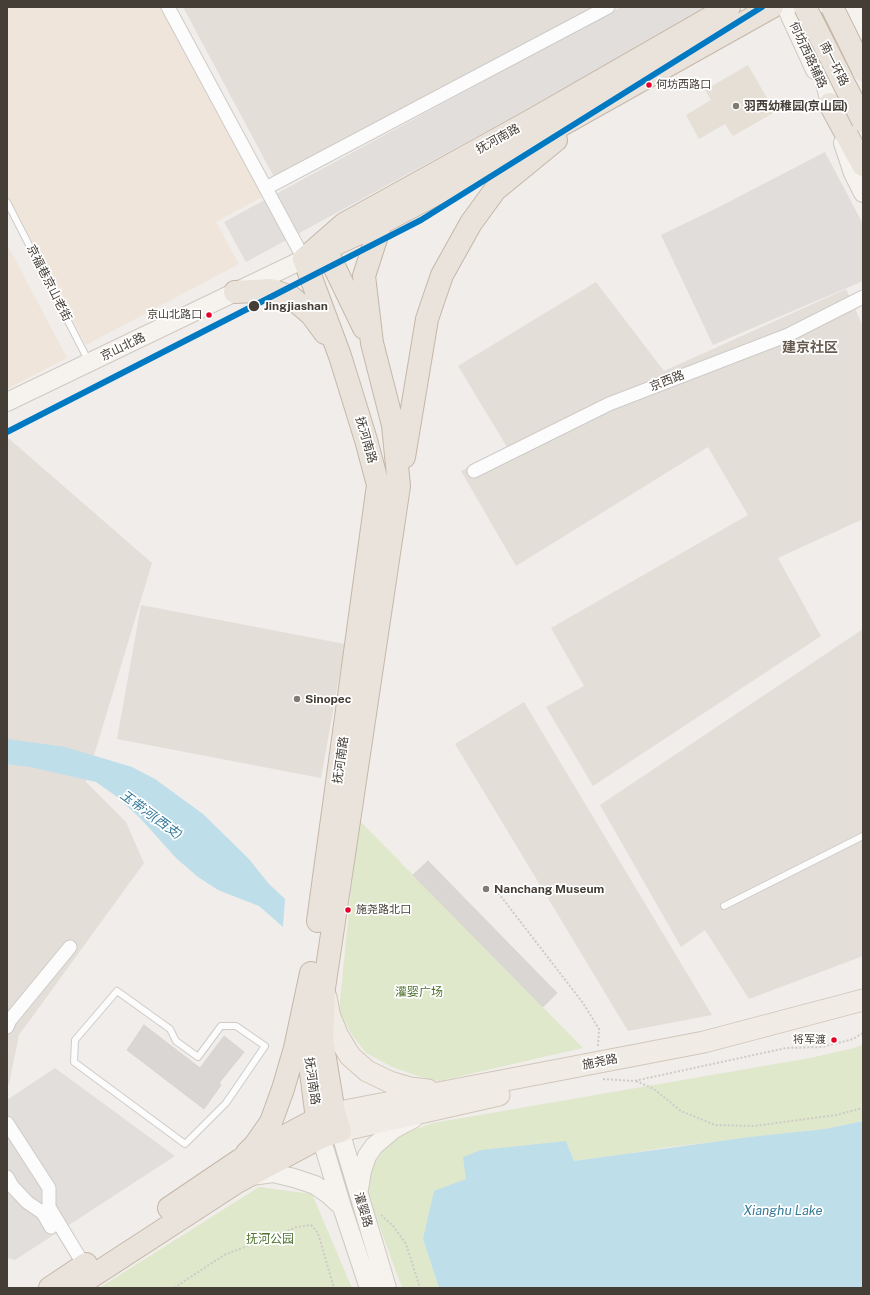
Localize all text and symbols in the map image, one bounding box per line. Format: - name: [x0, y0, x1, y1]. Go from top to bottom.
- street label: 何坊西路辅路: [786, 19, 830, 91]
- street label: 南一环路: [817, 39, 851, 89]
- place label: 何坊西路口: [656, 78, 711, 92]
- marker: 何坊西路口: [644, 80, 654, 90]
- place label: 羽西幼稚园(京山园): [744, 99, 848, 113]
- marker: 羽西幼稚园(京山园): [731, 101, 741, 111]
- street label: 抚河南路: [474, 121, 522, 157]
- street label: 京福巷京山老街: [24, 242, 74, 324]
- marker: Jingjiashan: [247, 299, 261, 313]
- place label: Jingjiashan: [264, 299, 328, 313]
- place label: 京山北路口: [147, 308, 202, 322]
- marker: 京山北路口: [204, 310, 214, 320]
- street label: 京山北路: [98, 330, 148, 364]
- district label: 建京社区: [782, 340, 838, 356]
- street label: 京西路: [648, 368, 686, 394]
- street label: 抚河南路: [352, 415, 380, 465]
- place label: Sinopec: [305, 692, 351, 706]
- marker: Sinopec: [292, 694, 302, 704]
- street label: 抚河南路: [331, 735, 351, 785]
- water label: 玉带河(西支): [117, 787, 185, 843]
- place label: Nanchang Museum: [494, 882, 604, 896]
- marker: Nanchang Museum: [481, 884, 491, 894]
- place label: 施尧路北口: [356, 903, 411, 917]
- marker: 施尧路北口: [343, 905, 353, 915]
- park label: 灌婴广场: [395, 985, 443, 999]
- place label: 将军渡: [793, 1033, 826, 1047]
- marker: 将军渡: [829, 1035, 839, 1045]
- street label: 施尧路: [581, 1051, 619, 1073]
- street label: 抚河南路: [302, 1056, 322, 1106]
- street label: 灌婴路: [351, 1191, 375, 1229]
- water label: Xianghu Lake: [743, 1203, 823, 1219]
- park label: 抚河公园: [246, 1232, 294, 1246]

